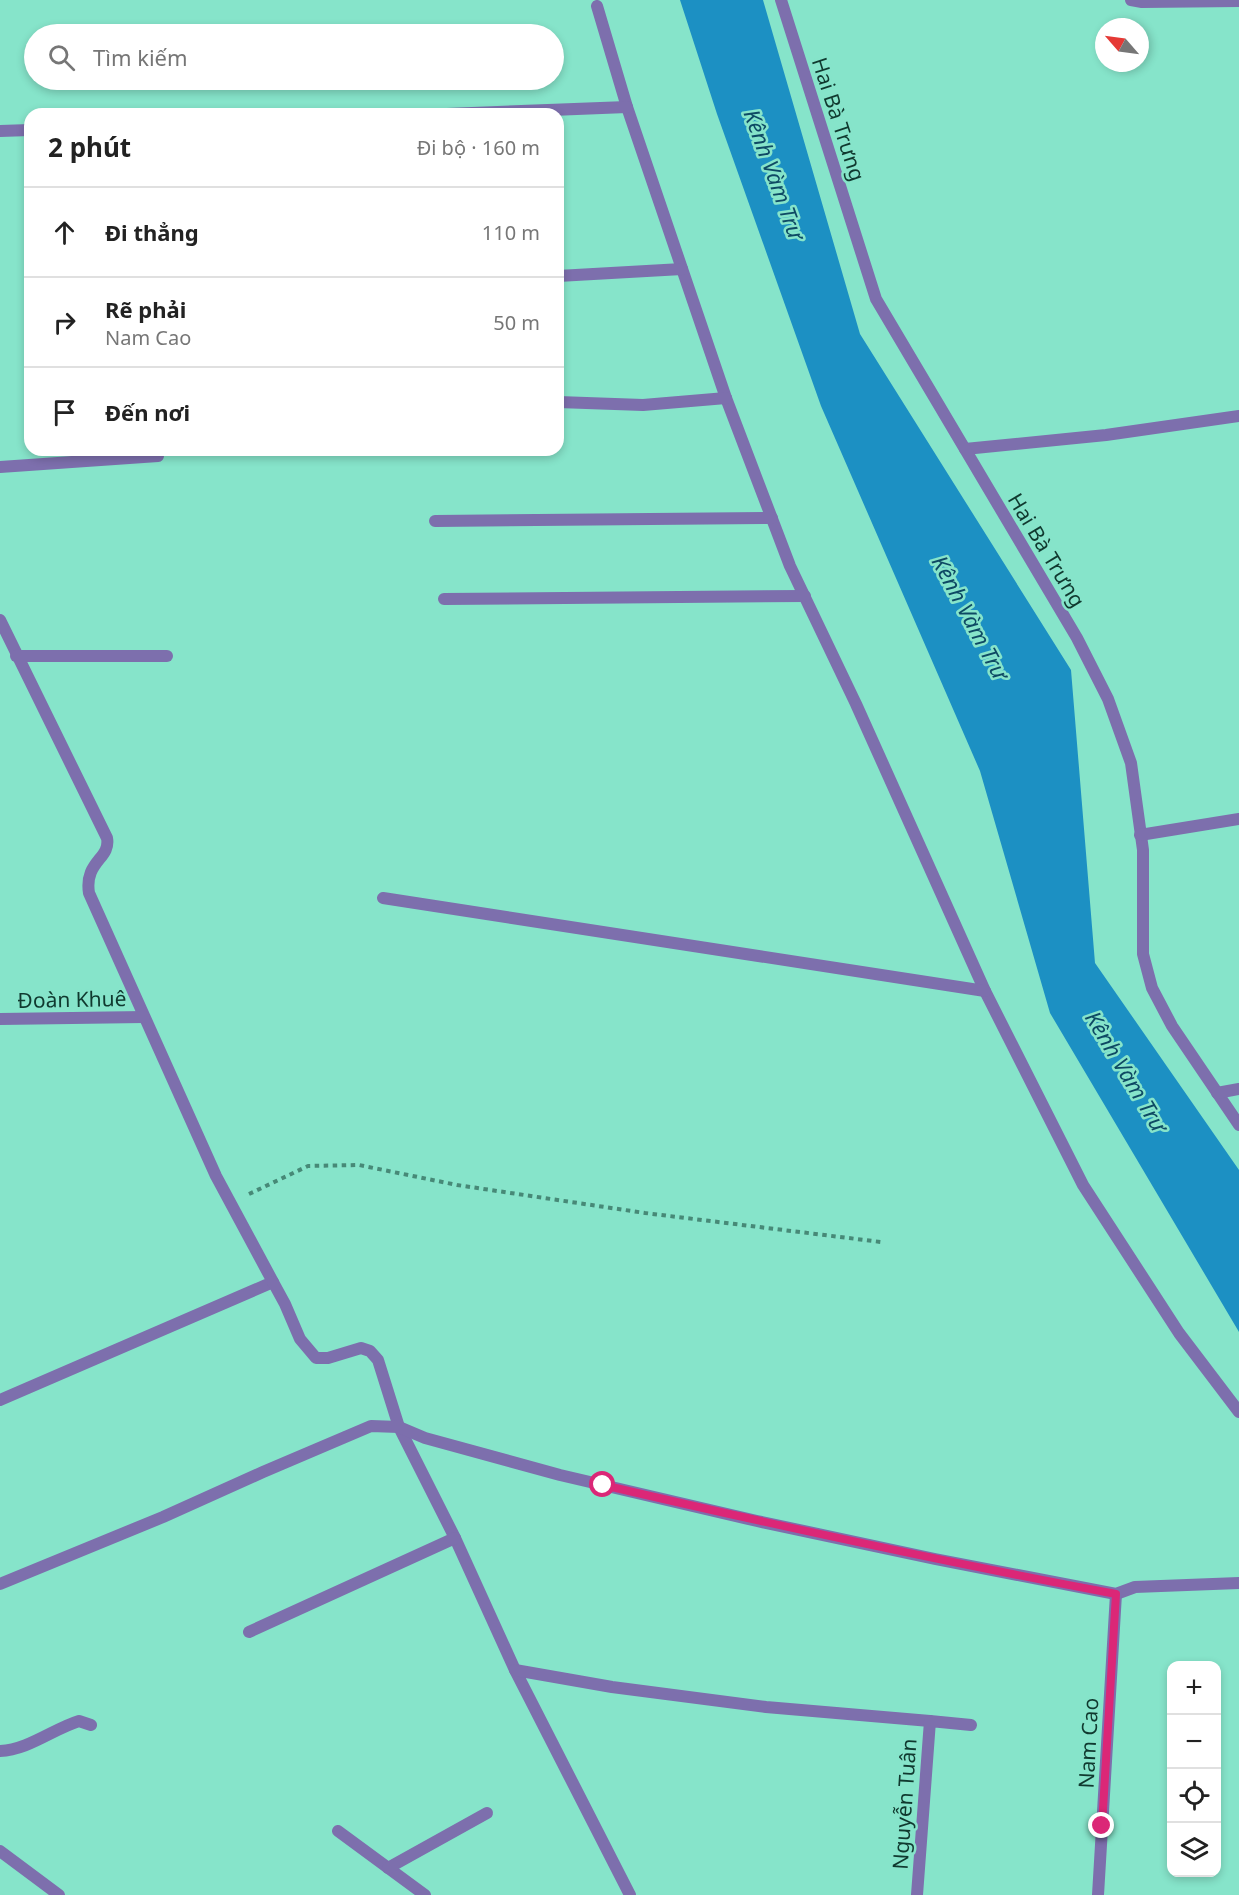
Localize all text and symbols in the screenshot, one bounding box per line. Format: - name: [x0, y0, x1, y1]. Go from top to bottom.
- north arrow: [1095, 18, 1149, 72]
- search box: [24, 24, 564, 90]
- icon: search: [45, 41, 78, 74]
- text: Tìm kiếm: [93, 42, 188, 72]
- street label: Hai Bà Trưng: [806, 54, 872, 184]
- water label: Kênh Vàm Trư: [738, 105, 813, 246]
- text: 2 phút: [48, 129, 131, 165]
- text: Đi bộ · 160 m: [417, 134, 540, 161]
- icon: ahead: [48, 216, 81, 249]
- text: Đi thẳng: [105, 217, 199, 247]
- text: 110 m: [482, 219, 540, 246]
- text: Rẽ phải: [105, 294, 186, 324]
- icon: right: [48, 306, 81, 339]
- text: 50 m: [493, 309, 540, 336]
- text: Nam Cao: [105, 324, 191, 351]
- icon: arrive: [48, 396, 81, 429]
- text: Đến nơi: [105, 397, 190, 427]
- street label: Hai Bà Trưng: [1002, 488, 1092, 612]
- water label: Kênh Vàm Trư: [926, 550, 1018, 687]
- street label: Đoàn Khuê: [17, 984, 127, 1014]
- water label: Kênh Vàm Trư: [1079, 1005, 1177, 1140]
- route start: [589, 1471, 615, 1497]
- map controls: [1167, 1661, 1221, 1877]
- button: +: [1167, 1661, 1221, 1715]
- street label: Nam Cao: [1072, 1697, 1104, 1789]
- button: −: [1167, 1715, 1221, 1769]
- street label: Nguyễn Tuân: [885, 1738, 923, 1870]
- button: locate: [1167, 1769, 1221, 1823]
- route end: [1088, 1812, 1114, 1838]
- button: layers: [1167, 1823, 1221, 1877]

